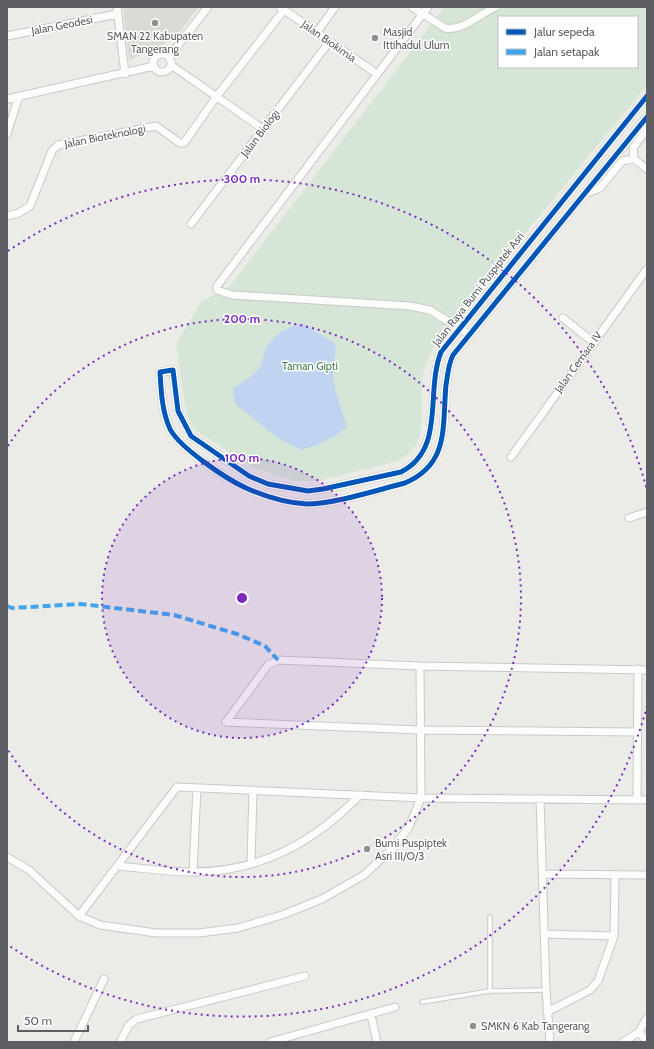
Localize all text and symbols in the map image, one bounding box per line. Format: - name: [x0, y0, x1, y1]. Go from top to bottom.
- street label: Jalan Geodesi: [29, 12, 94, 38]
- street label: Jalan Biokimia: [298, 16, 360, 65]
- legend: [498, 16, 638, 68]
- marker: SMAN 22 Kabupaten Tangerang: [150, 18, 160, 28]
- text: Jalur sepeda: [533, 24, 595, 39]
- place label: Masjid Ittihadul Ulum: [383, 25, 450, 52]
- place label: SMAN 22 Kabupaten Tangerang: [107, 29, 203, 56]
- marker: Masjid Ittihadul Ulum: [370, 33, 380, 43]
- text: Jalan setapak: [533, 44, 600, 59]
- street label: Jalan Biologi: [237, 106, 282, 160]
- street label: Jalan Bioteknologi: [62, 121, 147, 151]
- text: 300 m: [224, 171, 260, 186]
- street label: Jalan Raya Bumi Puspiptek Asri: [428, 229, 527, 350]
- text: 200 m: [224, 311, 260, 326]
- street label: Jalan Cemara IV: [550, 328, 605, 396]
- park label: Taman Gipti: [282, 359, 338, 373]
- text: 100 m: [225, 450, 259, 465]
- centre of rings: [235, 591, 249, 605]
- place label: Bumi Puspiptek Asri III/O/3: [375, 836, 447, 863]
- marker: Bumi Puspiptek Asri III/O/3: [362, 844, 372, 854]
- scale bar: [18, 1007, 88, 1033]
- text: 50 m: [24, 1013, 52, 1028]
- place label: SMKN 6 Kab Tangerang: [481, 1019, 590, 1033]
- marker: SMKN 6 Kab Tangerang: [468, 1021, 478, 1031]

